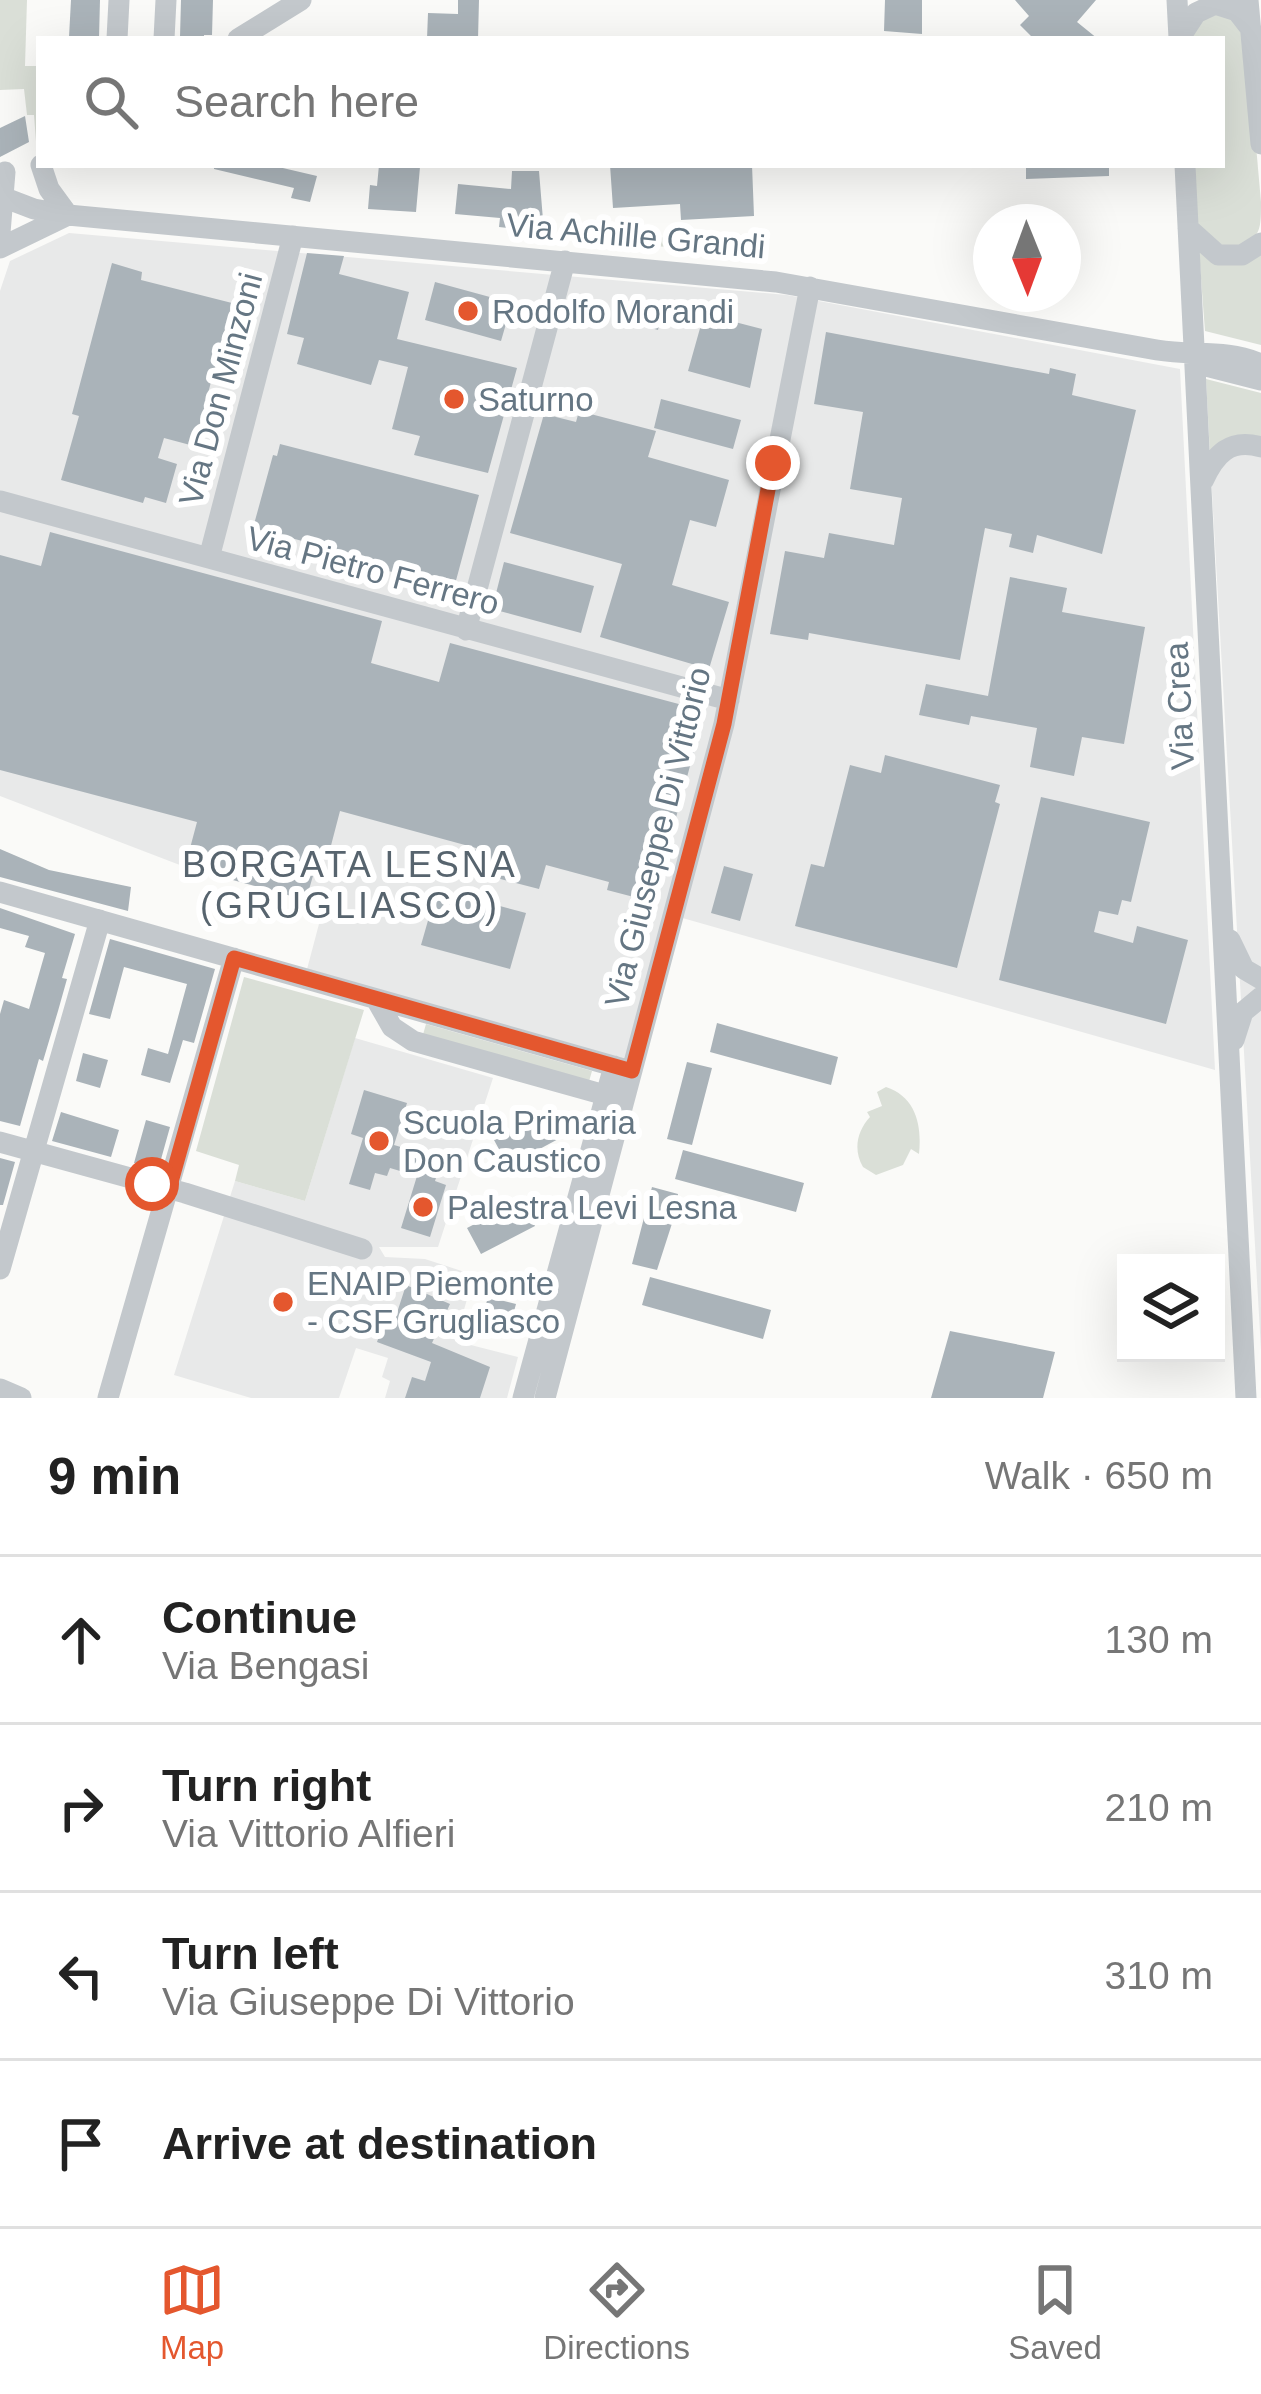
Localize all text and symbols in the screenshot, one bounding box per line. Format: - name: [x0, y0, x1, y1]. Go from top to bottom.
- search box: [36, 36, 1225, 168]
- icon: search: [78, 69, 144, 135]
- text: Search here: [174, 76, 419, 127]
- north arrow: [973, 204, 1081, 312]
- street label: Via Achille Grandi: [505, 206, 767, 265]
- street label: Via Don Minzoni: [172, 269, 269, 510]
- place label: Rodolfo Morandi: [492, 293, 734, 330]
- marker: Rodolfo Morandi: [455, 298, 481, 324]
- place label: Saturno: [478, 381, 594, 418]
- marker: Saturno: [441, 386, 467, 412]
- route end: [746, 436, 800, 490]
- street label: Via Pietro Ferrero: [243, 519, 503, 622]
- street label: Via Crea: [1158, 641, 1201, 771]
- street label: Via Giuseppe Di Vittorio: [597, 663, 718, 1011]
- district label: BORGATA LESNA (GRUGLIASCO): [182, 844, 518, 926]
- place label: Scuola Primaria Don Caustico: [403, 1104, 637, 1179]
- marker: Scuola Primaria Don Caustico: [366, 1128, 392, 1154]
- route start: [125, 1157, 179, 1211]
- place label: Palestra Levi Lesna: [447, 1189, 737, 1226]
- marker: Palestra Levi Lesna: [410, 1194, 436, 1220]
- map controls: [1117, 1254, 1225, 1362]
- button: layers: [1117, 1254, 1225, 1362]
- place label: ENAIP Piemonte - CSF Grugliasco: [307, 1265, 560, 1340]
- marker: ENAIP Piemonte - CSF Grugliasco: [270, 1289, 296, 1315]
- text: 9 min: [48, 1448, 181, 1505]
- text: Walk · 650 m: [985, 1454, 1213, 1497]
- text: Continue: [162, 1592, 357, 1643]
- icon: ahead: [48, 1607, 114, 1673]
- text: 130 m: [1105, 1618, 1213, 1661]
- text: Via Bengasi: [162, 1644, 369, 1687]
- text: Turn right: [162, 1760, 371, 1811]
- icon: right: [48, 1775, 114, 1841]
- text: 210 m: [1105, 1786, 1213, 1829]
- text: Via Vittorio Alfieri: [162, 1812, 455, 1855]
- text: Turn left: [162, 1928, 339, 1979]
- icon: left: [48, 1943, 114, 2009]
- text: 310 m: [1105, 1954, 1213, 1997]
- text: Via Giuseppe Di Vittorio: [162, 1980, 575, 2023]
- icon: arrive: [48, 2111, 114, 2177]
- text: Arrive at destination: [162, 2118, 597, 2169]
- tab: Map: [159, 2257, 225, 2367]
- tab: Directions: [543, 2257, 690, 2367]
- tab: Saved: [1008, 2257, 1102, 2367]

